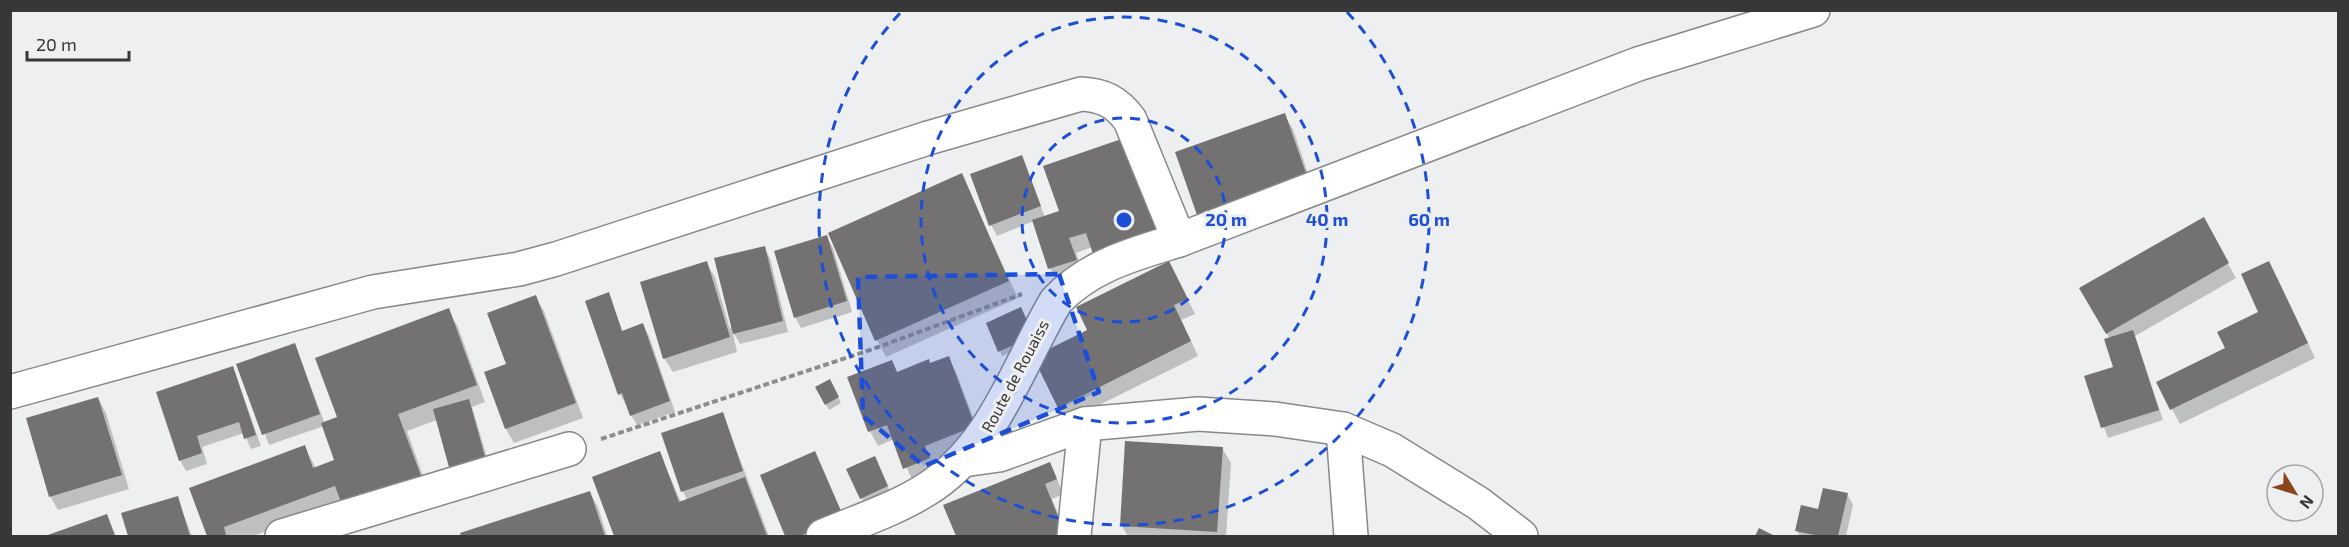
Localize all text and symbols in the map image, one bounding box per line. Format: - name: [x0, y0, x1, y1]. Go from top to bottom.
- scale bar: [27, 24, 129, 62]
- text: 20 m: [36, 33, 77, 55]
- text: 20 m: [1205, 208, 1247, 230]
- text: 40 m: [1306, 208, 1348, 230]
- text: 60 m: [1408, 208, 1450, 230]
- centre of rings: [1114, 210, 1134, 230]
- street label: Route de Rouaiss: [977, 316, 1052, 435]
- north arrow: [2265, 463, 2325, 523]
- text: N: [2296, 492, 2318, 513]

